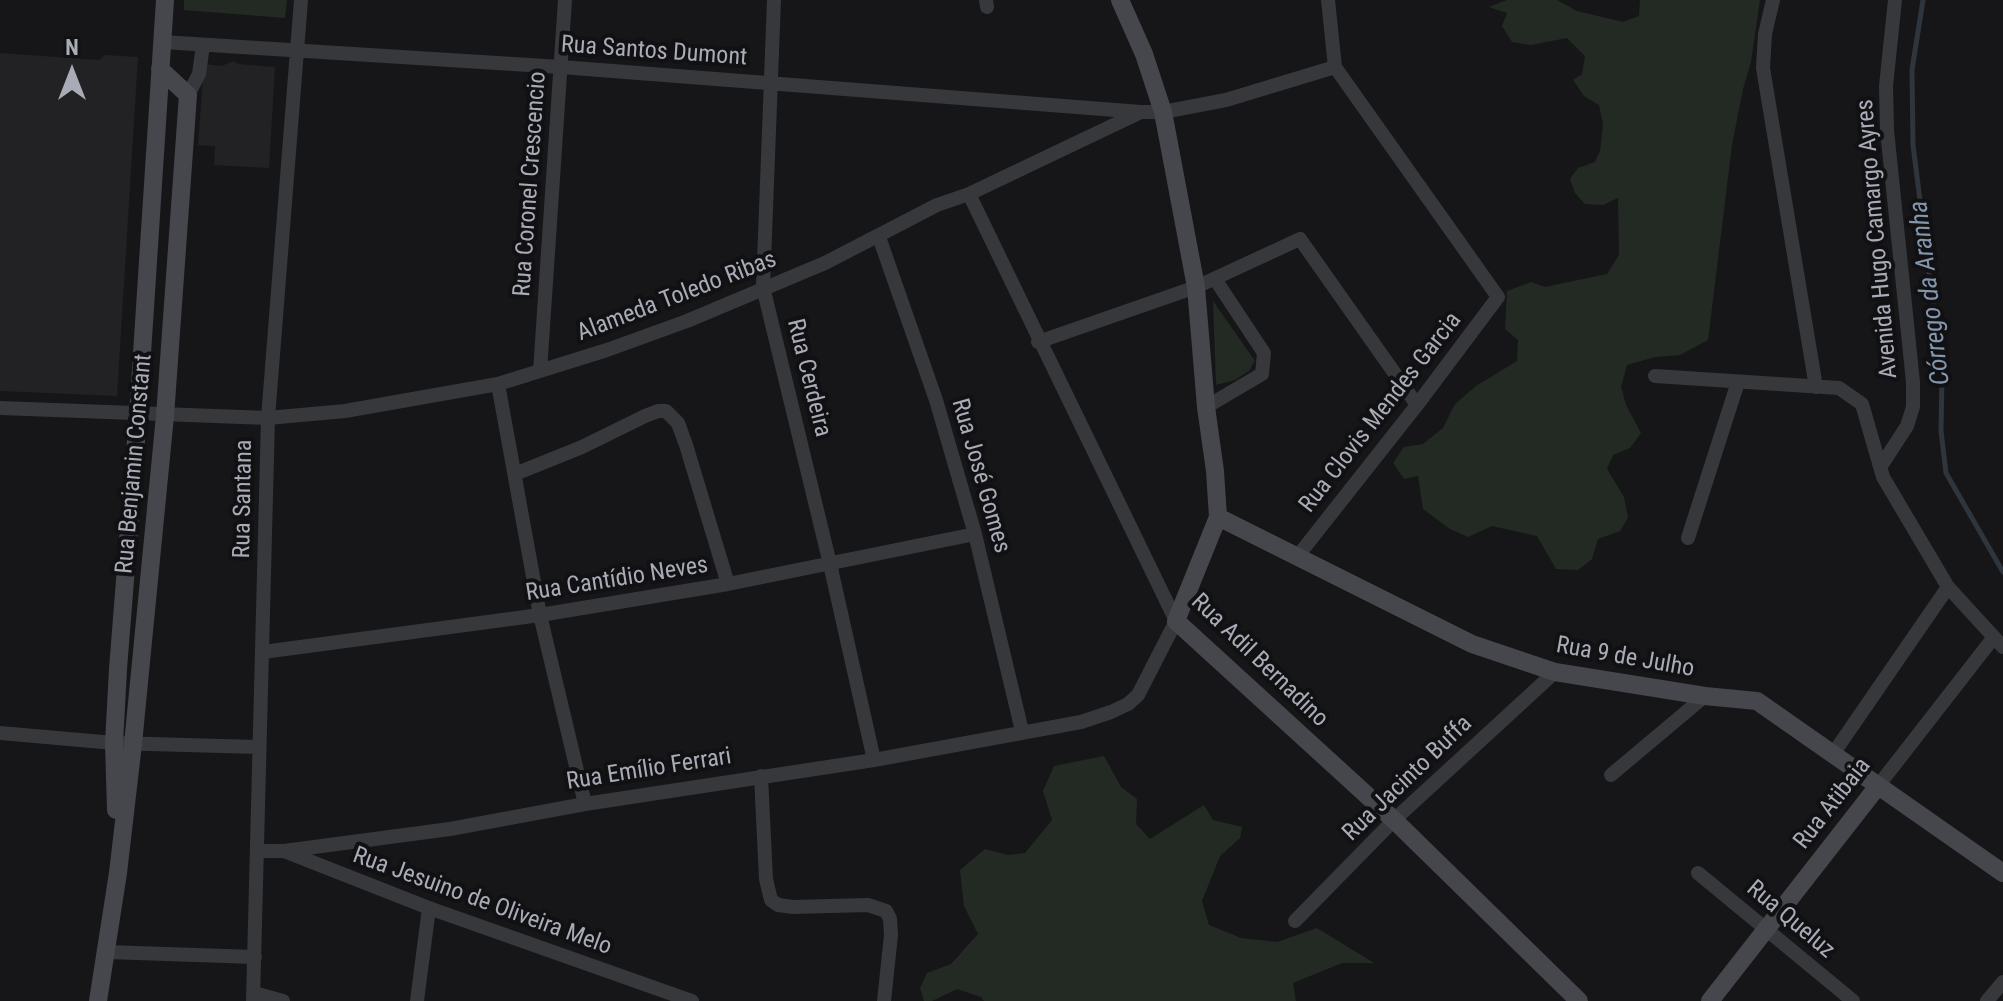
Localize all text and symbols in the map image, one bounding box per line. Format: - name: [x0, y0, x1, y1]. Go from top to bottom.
- street label: Rua Santos Dumont: [560, 31, 748, 73]
- north arrow: [32, 32, 112, 112]
- text: N: [65, 35, 79, 60]
- street label: Rua Coronel Crescencio: [509, 71, 553, 297]
- street label: Avenida Hugo Camargo Ayres: [1851, 98, 1905, 380]
- water label: Córrego da Aranha: [1904, 199, 1958, 387]
- street label: Alameda Toledo Ribas: [573, 246, 781, 348]
- street label: Rua Clovis Mendes Garcia: [1294, 307, 1468, 519]
- street label: Rua Cerdeira: [779, 316, 837, 440]
- street label: Rua Benjamin Constant: [111, 353, 159, 575]
- street label: Rua José Gomes: [944, 396, 1016, 556]
- street label: Rua Santana: [229, 439, 259, 559]
- street label: Rua Cantídio Neves: [524, 551, 710, 609]
- street label: Rua Adil Bernadino: [1184, 588, 1334, 734]
- street label: Rua 9 de Julho: [1554, 632, 1696, 684]
- street label: Rua Jacinto Buffa: [1337, 710, 1479, 848]
- street label: Rua Emílio Ferrari: [564, 743, 734, 797]
- street label: Rua Atibaia: [1788, 753, 1878, 855]
- street label: Rua Jesuino de Oliveira Melo: [349, 842, 615, 962]
- street label: Rua Queluz: [1740, 875, 1840, 965]

